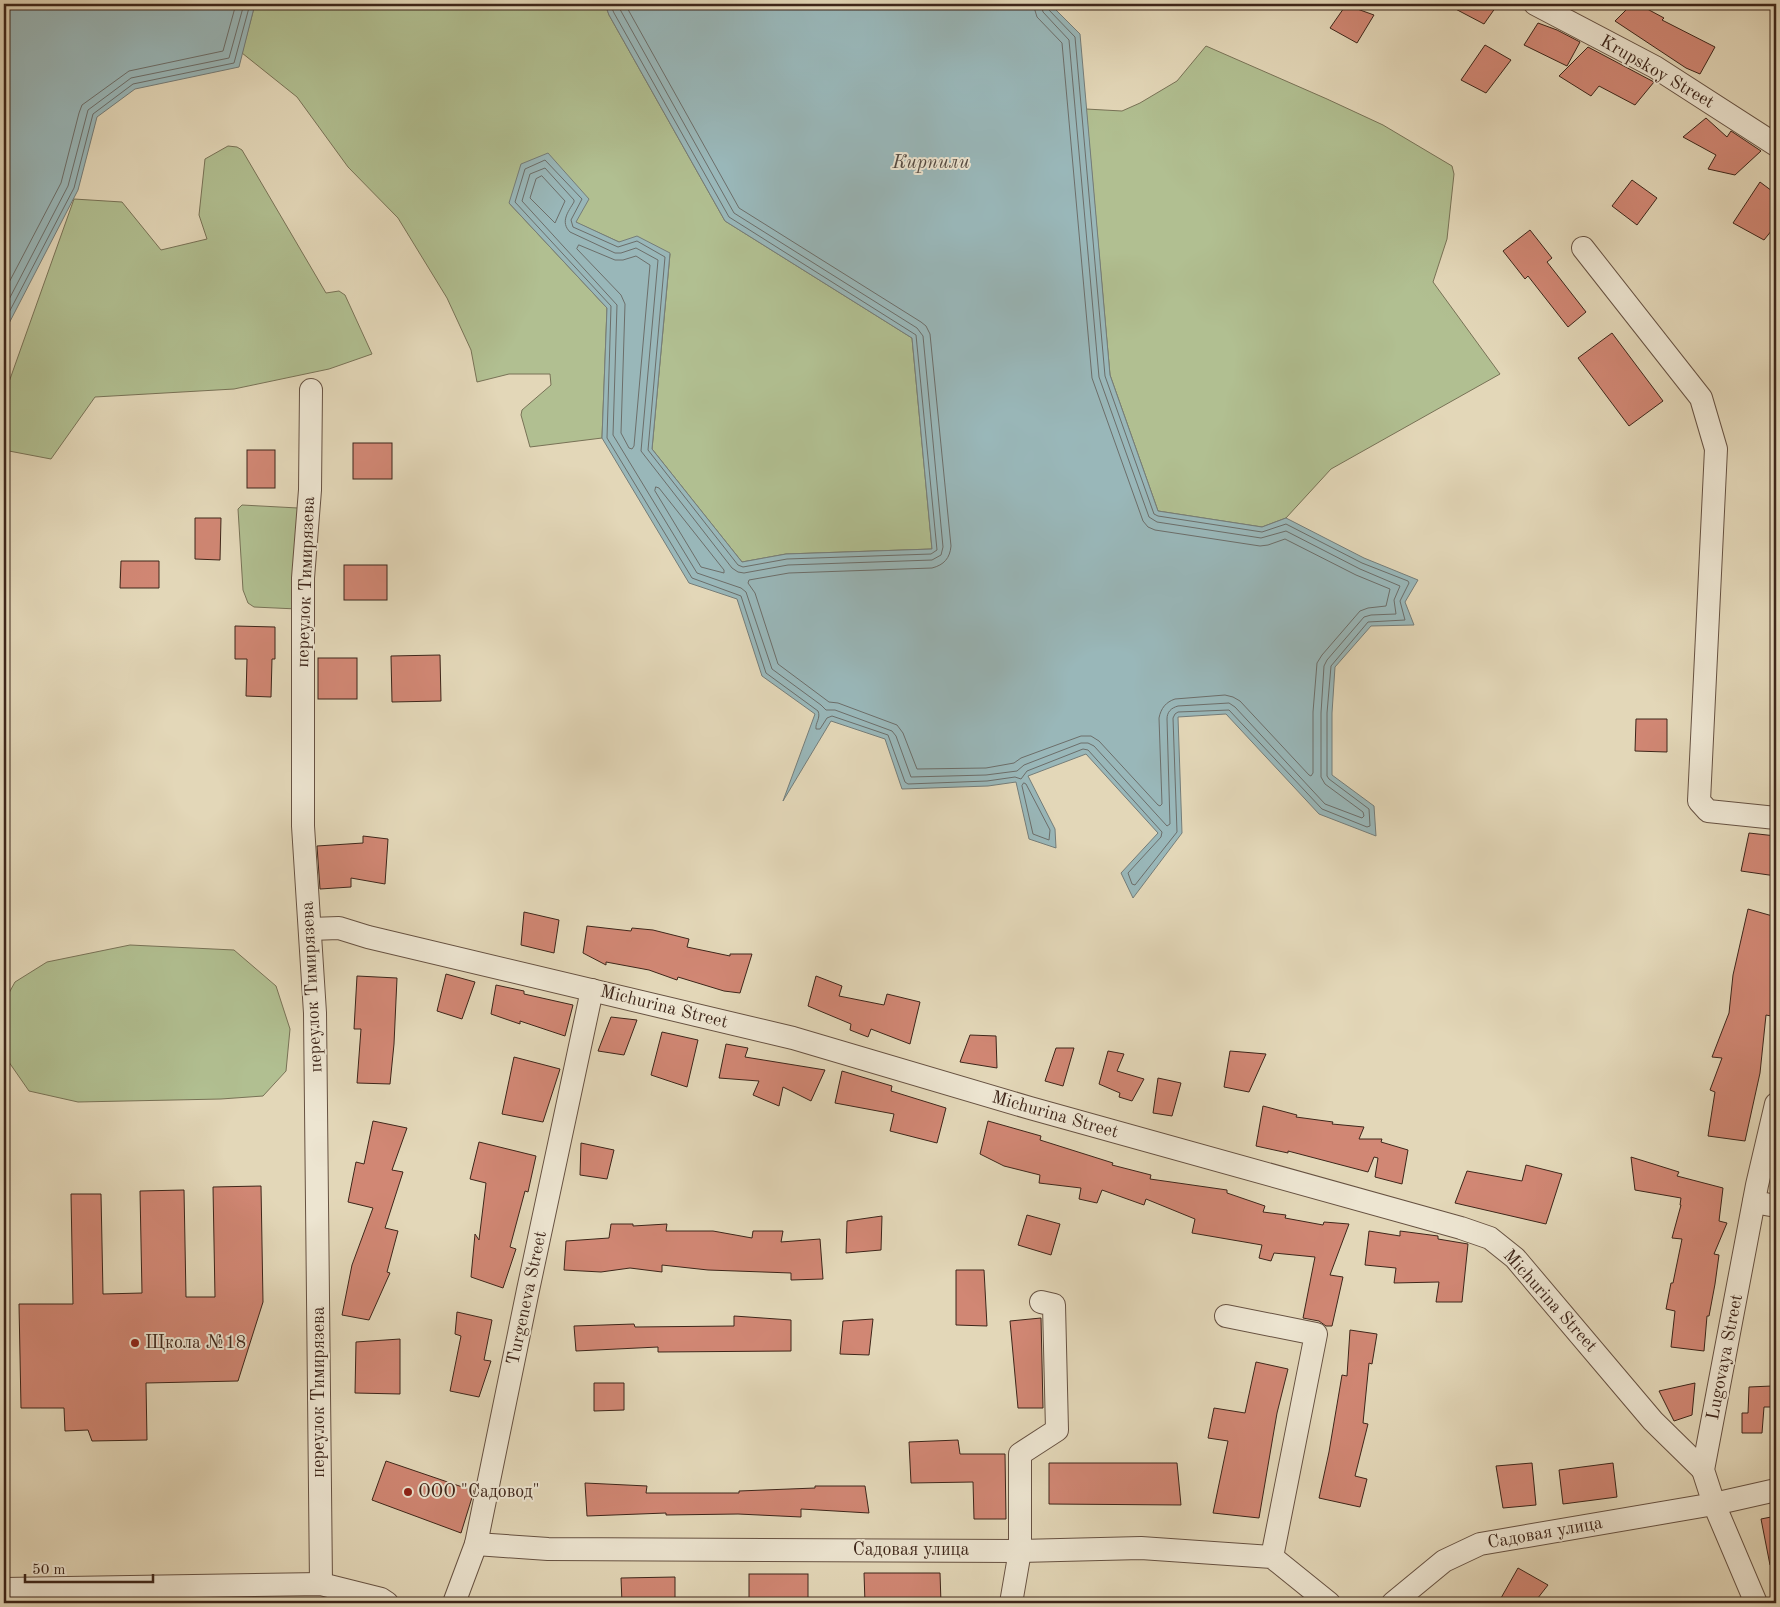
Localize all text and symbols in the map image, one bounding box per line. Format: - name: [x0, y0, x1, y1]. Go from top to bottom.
- street label: Krupskoy Street: [1597, 32, 1717, 112]
- water label: Кирпили: [891, 154, 970, 173]
- street label: переулок Тимирязева: [294, 496, 318, 668]
- street label: переулок Тимирязева: [299, 901, 325, 1073]
- street label: Michurina Street: [598, 982, 730, 1032]
- street label: Michurina Street: [990, 1088, 1120, 1142]
- street label: Turgeneva Street: [504, 1229, 550, 1367]
- street label: Michurina Street: [1500, 1246, 1600, 1356]
- street label: Lugovaya Street: [1704, 1293, 1746, 1421]
- street label: переулок Тимирязева: [310, 1306, 328, 1478]
- place label: Щкола №18: [145, 1334, 246, 1352]
- marker: Щкола №18: [129, 1337, 141, 1349]
- place label: ООО "Садовод": [418, 1483, 540, 1501]
- marker: ООО "Садовод": [402, 1486, 414, 1498]
- street label: Садовая улица: [1486, 1514, 1604, 1552]
- street label: Садовая улица: [853, 1541, 969, 1559]
- scale bar: [25, 1552, 152, 1584]
- text: 50 m: [32, 1563, 66, 1578]

